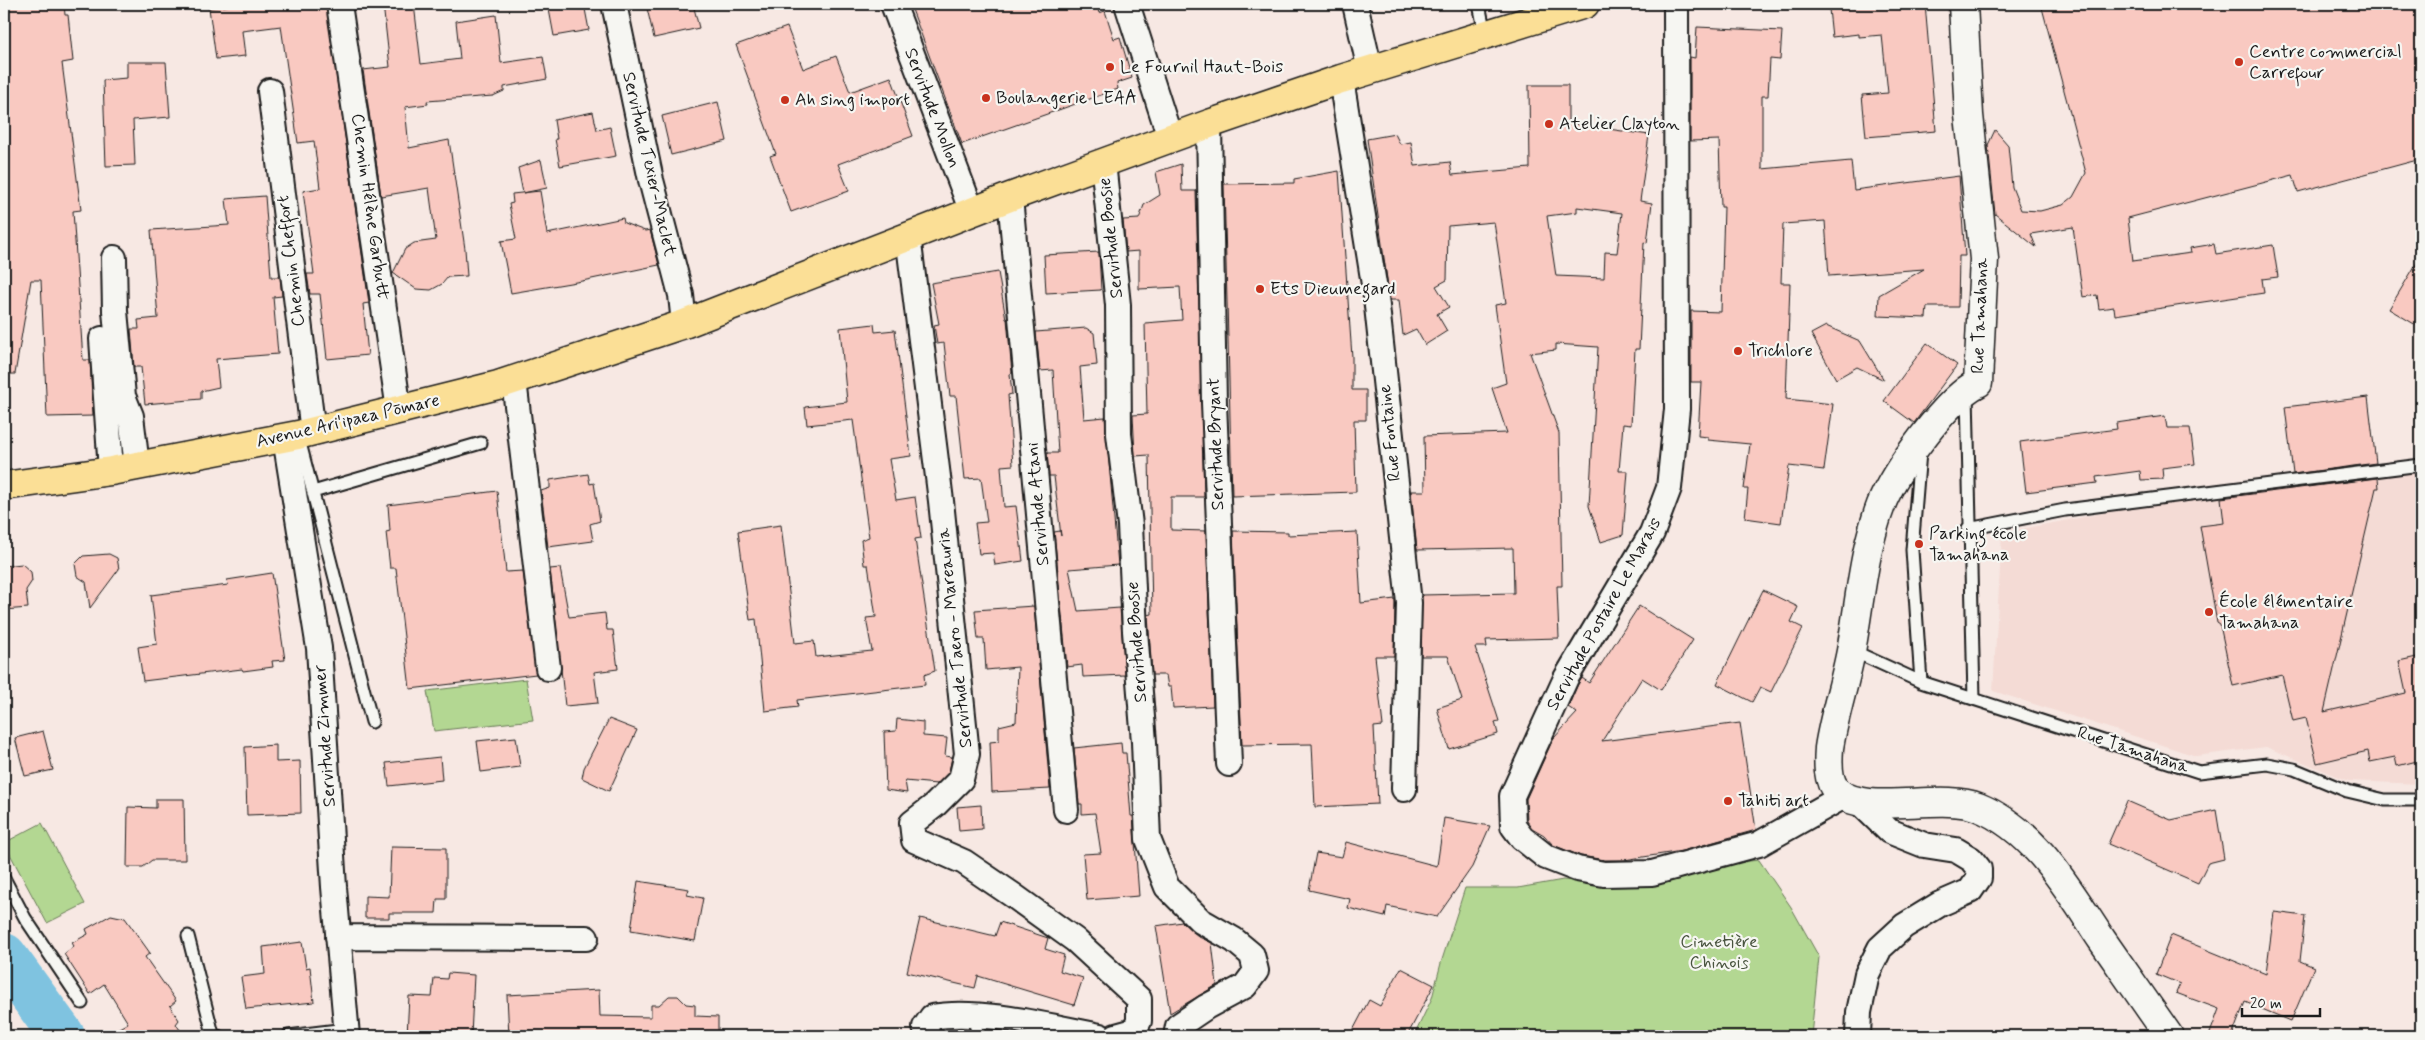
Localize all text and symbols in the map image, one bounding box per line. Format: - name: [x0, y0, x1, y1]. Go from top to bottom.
- place label: Centre commercial Carrefour: [2249, 40, 2402, 87]
- street label: Servitude Mollon: [898, 45, 966, 171]
- place label: Le Fournil Haut-Bois: [1120, 55, 1283, 79]
- marker: Centre commercial Carrefour: [2233, 56, 2245, 68]
- marker: Le Fournil Haut-Bois: [1104, 61, 1116, 73]
- street label: Servitude Texier-Maclet: [616, 70, 682, 259]
- place label: Boulangerie LEAA: [996, 86, 1137, 110]
- place label: Ah sing import: [795, 88, 910, 112]
- marker: Boulangerie LEAA: [980, 92, 992, 104]
- marker: Ah sing import: [779, 94, 791, 106]
- street label: Chemin Hélène Garbutt: [345, 112, 395, 303]
- place label: Atelier Clayton: [1559, 112, 1680, 136]
- marker: Atelier Clayton: [1543, 118, 1555, 130]
- street label: Servitude Boosie: [1093, 176, 1129, 300]
- street label: Chemin Cheffort: [271, 194, 313, 328]
- street label: Rue Tamahana: [1966, 257, 1994, 374]
- place label: Ets Dieumegard: [1270, 277, 1395, 303]
- marker: Ets Dieumegard: [1254, 283, 1266, 295]
- place label: Trichlore: [1748, 339, 1813, 363]
- marker: Trichlore: [1732, 345, 1744, 357]
- street label: Servitude Bryant: [1202, 377, 1230, 511]
- street label: Rue Fontaine: [1373, 383, 1407, 483]
- street label: Avenue Ari'ipaea Pōmare: [254, 388, 442, 454]
- street label: Servitude Atani: [1021, 441, 1055, 567]
- street label: Servitude Postaire Le Marais: [1541, 513, 1667, 715]
- place label: Parking école Tamahana: [1929, 522, 2027, 567]
- street label: Servitude Taero - Mareauria: [931, 527, 978, 749]
- marker: Parking école Tamahana: [1913, 538, 1925, 550]
- street label: Servitude Boosie: [1121, 581, 1153, 703]
- place label: École élémentaire Tamahana: [2219, 590, 2354, 635]
- marker: École élémentaire Tamahana: [2203, 606, 2215, 618]
- street label: Servitude Zimmer: [308, 664, 342, 808]
- street label: Rue Tamahana: [2074, 721, 2192, 779]
- place label: Tahiti art: [1738, 789, 1809, 813]
- marker: Tahiti art: [1722, 795, 1734, 807]
- park label: Cimetière Chinois: [1680, 930, 1758, 975]
- scale bar: [2242, 985, 2320, 1017]
- text: 20 m: [2250, 994, 2282, 1014]

